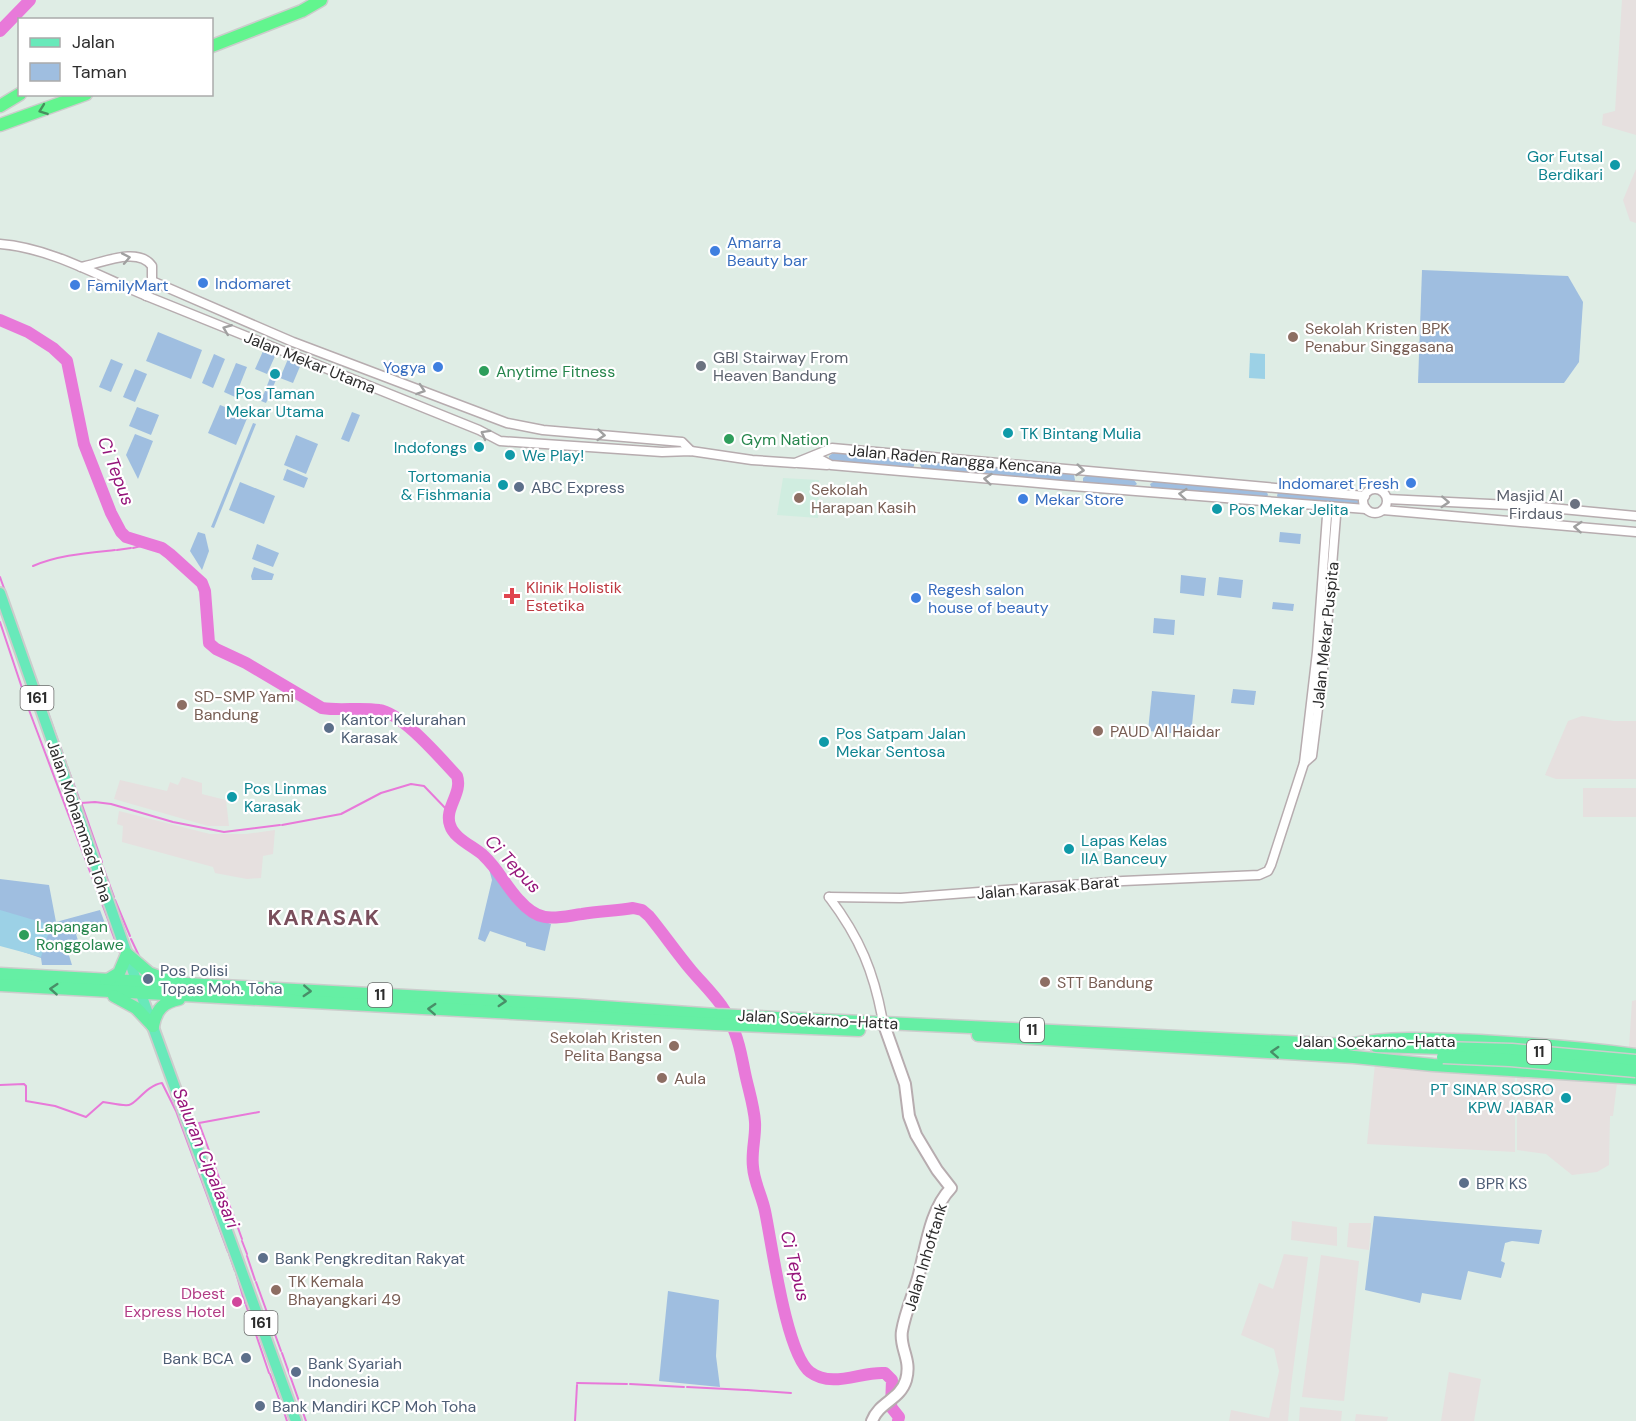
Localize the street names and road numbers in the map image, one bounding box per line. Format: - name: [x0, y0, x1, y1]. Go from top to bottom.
- street label: Jalan Mekar Utama: [241, 326, 379, 398]
- street label: Jalan Raden Rangga Kencana: [848, 440, 1062, 479]
- street label: Jalan Mekar Puspita: [1307, 561, 1344, 709]
- road number: 161: [20, 686, 54, 710]
- street label: Jalan Mohammad Toha: [42, 738, 117, 905]
- street label: Jalan Karasak Barat: [976, 871, 1120, 904]
- road number: 11: [368, 983, 392, 1007]
- street label: Jalan Soekarno-Hatta: [737, 1005, 899, 1034]
- road number: 11: [1020, 1018, 1044, 1042]
- street label: Jalan Soekarno-Hatta: [1295, 1031, 1455, 1052]
- road number: 11: [1527, 1040, 1551, 1064]
- street label: Jalan Inhoftank: [899, 1201, 952, 1314]
- road number: 161: [244, 1311, 278, 1335]

